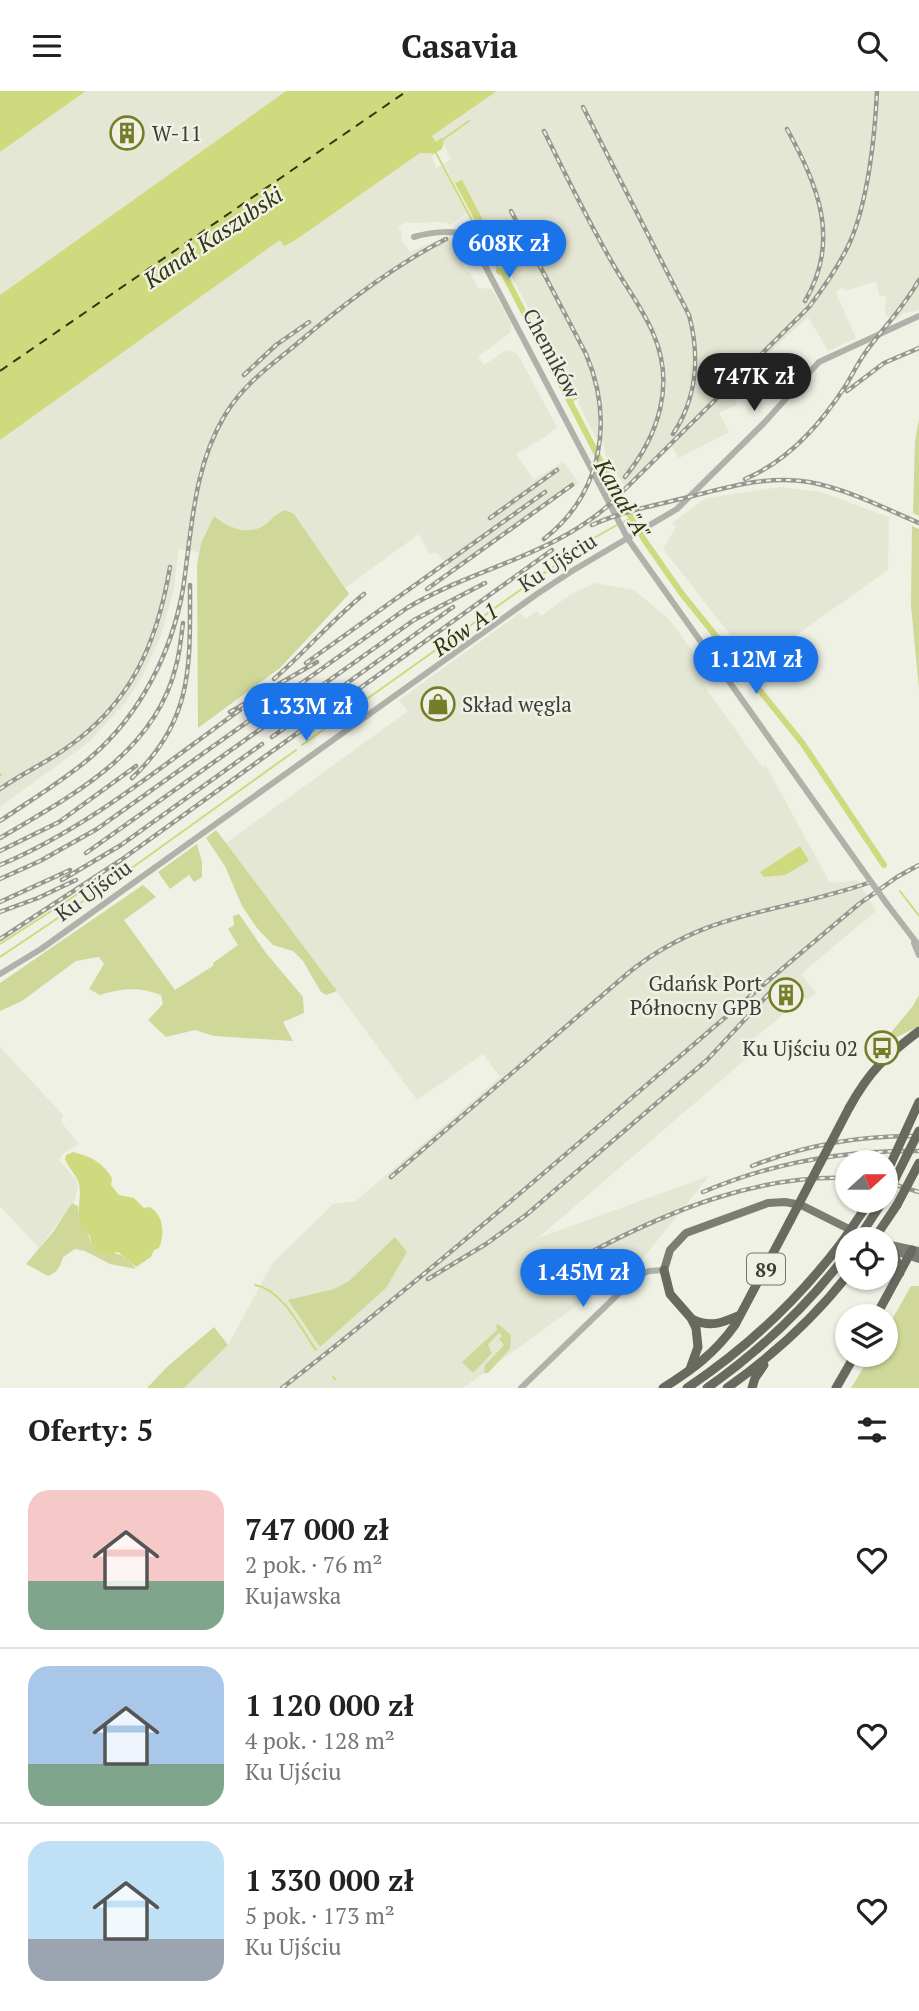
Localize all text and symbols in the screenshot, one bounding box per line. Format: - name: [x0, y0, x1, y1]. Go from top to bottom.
- text: Casavia: [401, 25, 518, 67]
- icon: menu: [28, 27, 66, 65]
- icon: search: [853, 27, 891, 65]
- building icon: W-11: [108, 114, 146, 152]
- place label: W-11: [152, 119, 202, 147]
- water label: Kanał Kaszubski: [136, 179, 289, 296]
- pin: 608K zł: [444, 221, 574, 280]
- text: 608K zł: [468, 227, 550, 258]
- street label: Chemików: [517, 303, 588, 404]
- pin: 747K zł: [689, 353, 819, 413]
- text: 747K zł: [713, 360, 795, 391]
- water label: Kanał "A": [587, 452, 659, 545]
- street label: Ku Ujściu: [512, 526, 602, 598]
- water label: Rów A1: [425, 595, 504, 664]
- pin: 1.12M zł: [684, 637, 828, 696]
- text: 1.12M zł: [709, 643, 803, 674]
- pin: 1.33M zł: [234, 683, 378, 743]
- shop icon: Skład węgla: [419, 685, 457, 723]
- text: 1.33M zł: [259, 690, 353, 721]
- place label: Skład węgla: [462, 690, 572, 718]
- street label: Ku Ujściu: [49, 853, 137, 927]
- place label: Gdańsk Port Północny GPB: [630, 969, 762, 1021]
- building icon: Gdańsk Port Północny GPB: [767, 976, 805, 1014]
- bus stop icon: Ku Ujściu 02: [863, 1029, 901, 1067]
- place label: Ku Ujściu 02: [742, 1034, 858, 1062]
- north arrow: [835, 1150, 898, 1213]
- map controls: [835, 1150, 898, 1367]
- button: locate: [835, 1227, 898, 1290]
- pin: 1.45M zł: [511, 1249, 655, 1309]
- road number: 89: [747, 1253, 785, 1285]
- text: 1.45M zł: [536, 1256, 630, 1287]
- button: layers: [835, 1304, 898, 1367]
- text: Oferty: 5: [28, 1410, 153, 1450]
- icon: filters: [853, 1411, 891, 1449]
- text: 747 000 zł: [245, 1509, 389, 1549]
- icon: home: [84, 1518, 168, 1602]
- icon: heart: [853, 1541, 891, 1579]
- text: 2 pok. · 76 m²: [245, 1549, 383, 1580]
- text: Kujawska: [245, 1580, 342, 1611]
- text: 1 120 000 zł: [245, 1685, 414, 1725]
- icon: home: [84, 1694, 168, 1778]
- icon: heart: [853, 1717, 891, 1755]
- text: 4 pok. · 128 m²: [245, 1725, 395, 1756]
- text: Ku Ujściu: [245, 1756, 342, 1787]
- text: 1 330 000 zł: [245, 1860, 414, 1900]
- icon: home: [84, 1869, 168, 1953]
- icon: heart: [853, 1892, 891, 1930]
- text: 5 pok. · 173 m²: [245, 1900, 395, 1931]
- text: Ku Ujściu: [245, 1931, 342, 1962]

